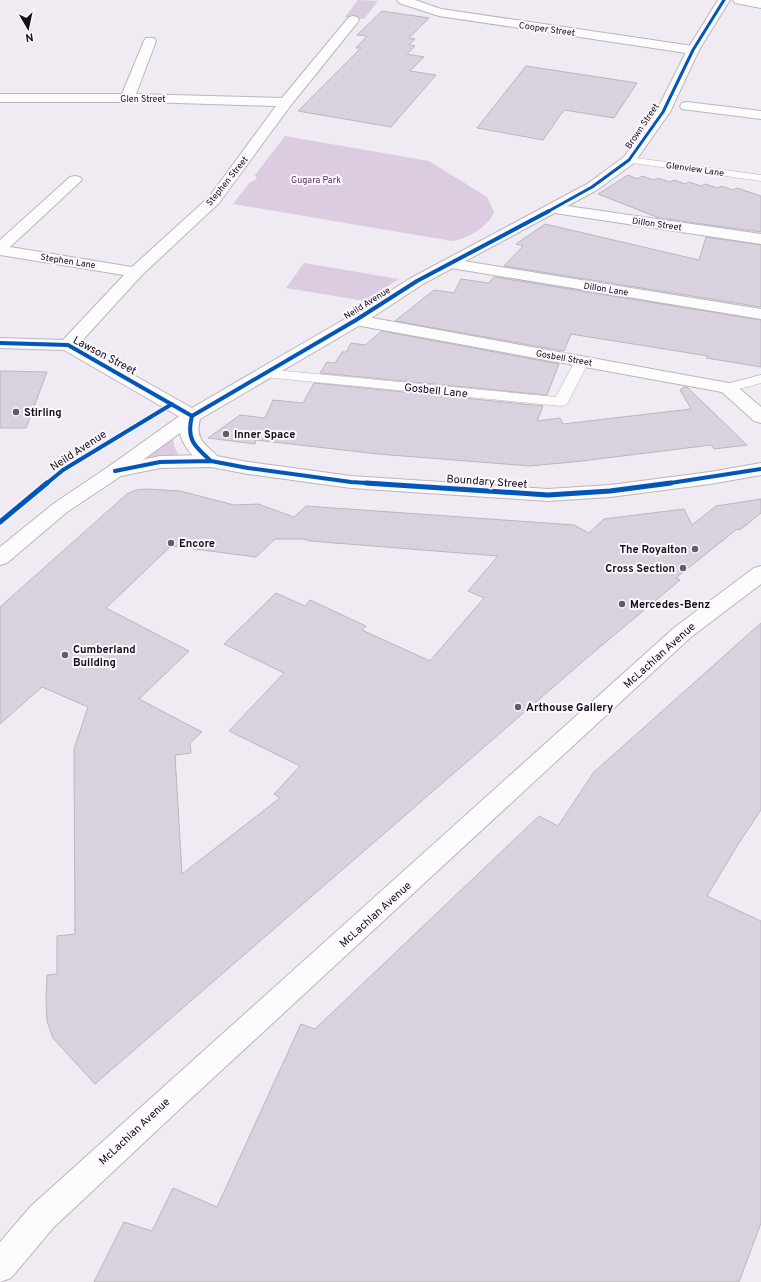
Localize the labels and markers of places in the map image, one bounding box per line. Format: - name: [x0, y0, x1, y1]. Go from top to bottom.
- place label: Stirling: [24, 406, 62, 420]
- marker: Stirling: [11, 407, 21, 417]
- place label: Inner Space: [234, 428, 295, 442]
- marker: Inner Space: [221, 429, 231, 439]
- place label: Encore: [179, 537, 215, 551]
- marker: Encore: [166, 538, 176, 548]
- place label: The Royalton: [619, 543, 687, 557]
- marker: The Royalton: [690, 544, 700, 554]
- place label: Cross Section: [605, 562, 675, 576]
- marker: Cross Section: [678, 563, 688, 573]
- place label: Mercedes-Benz: [630, 598, 710, 612]
- marker: Mercedes-Benz: [617, 599, 627, 609]
- place label: Cumberland Building: [73, 643, 136, 670]
- marker: Cumberland Building: [60, 650, 70, 660]
- place label: Arthouse Gallery: [526, 701, 613, 715]
- marker: Arthouse Gallery: [513, 702, 523, 712]

